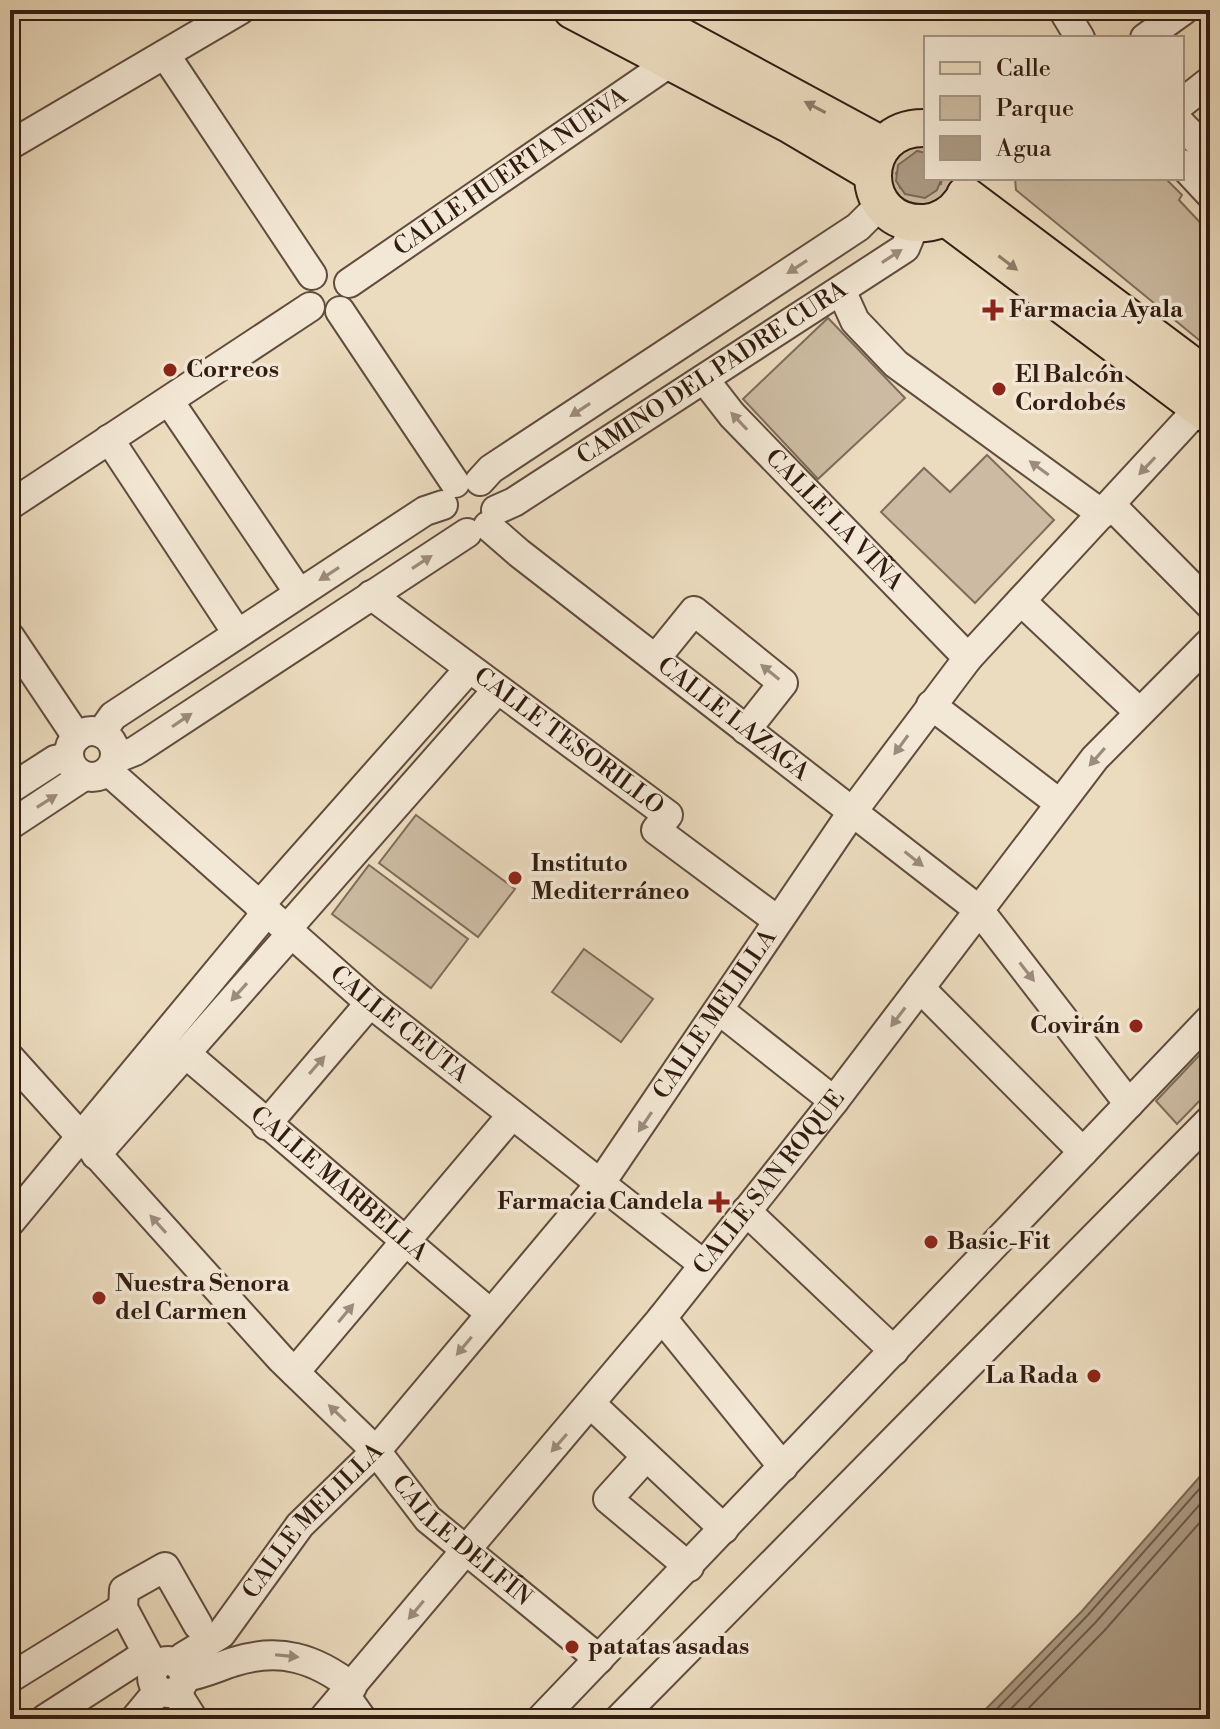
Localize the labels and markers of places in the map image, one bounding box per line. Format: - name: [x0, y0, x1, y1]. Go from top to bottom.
- place label: Farmacia Ayala: [1009, 295, 1184, 325]
- marker: Farmacia Ayala: [984, 301, 1002, 319]
- place label: Correos: [186, 355, 279, 385]
- place label: El Balcón Cordobés: [1015, 360, 1126, 418]
- marker: Correos: [161, 361, 179, 379]
- marker: El Balcón Cordobés: [990, 380, 1008, 398]
- place label: Instituto Mediterráneo: [531, 849, 690, 907]
- marker: Instituto Mediterráneo: [506, 869, 524, 887]
- place label: Covirán: [1030, 1011, 1120, 1041]
- marker: Covirán: [1127, 1017, 1145, 1035]
- place label: Farmacia Candela: [497, 1187, 704, 1217]
- marker: Farmacia Candela: [710, 1193, 728, 1211]
- place label: Basic-Fit: [947, 1227, 1051, 1257]
- marker: Basic-Fit: [922, 1233, 940, 1251]
- place label: Nuestra Senora del Carmen: [115, 1269, 290, 1327]
- marker: Nuestra Senora del Carmen: [90, 1289, 108, 1307]
- place label: La Rada: [985, 1361, 1079, 1391]
- marker: La Rada: [1085, 1367, 1103, 1385]
- place label: patatas asadas: [588, 1632, 749, 1662]
- marker: patatas asadas: [563, 1638, 581, 1656]

